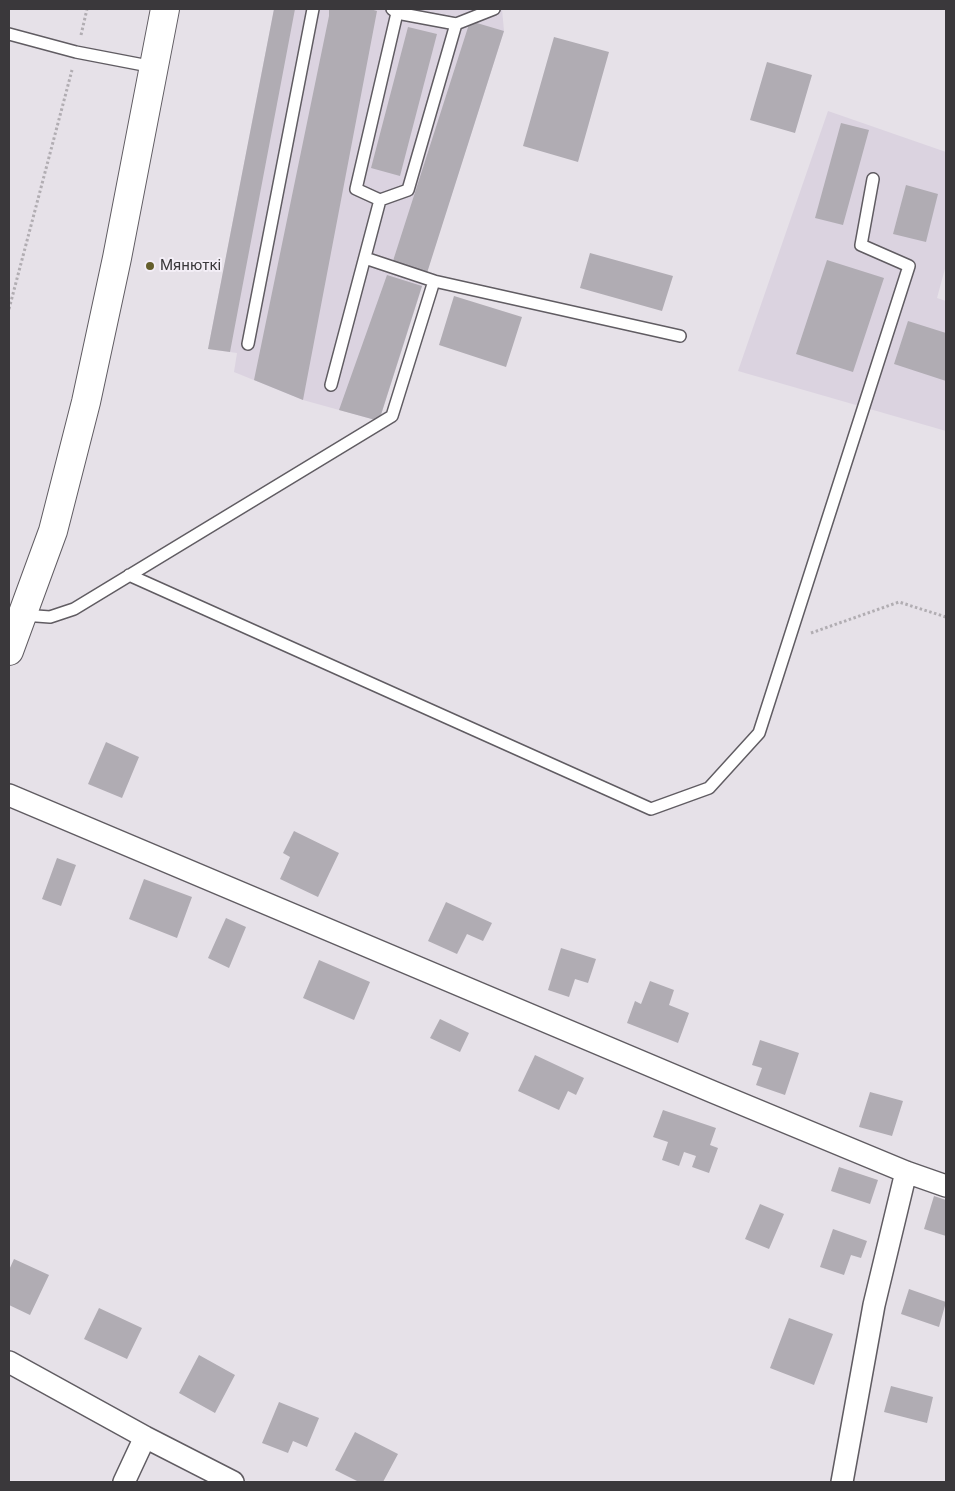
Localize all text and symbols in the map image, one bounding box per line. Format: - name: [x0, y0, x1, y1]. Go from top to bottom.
- place label: Мянюткі: [160, 257, 221, 275]
- marker: Мянюткі: [144, 260, 156, 272]

